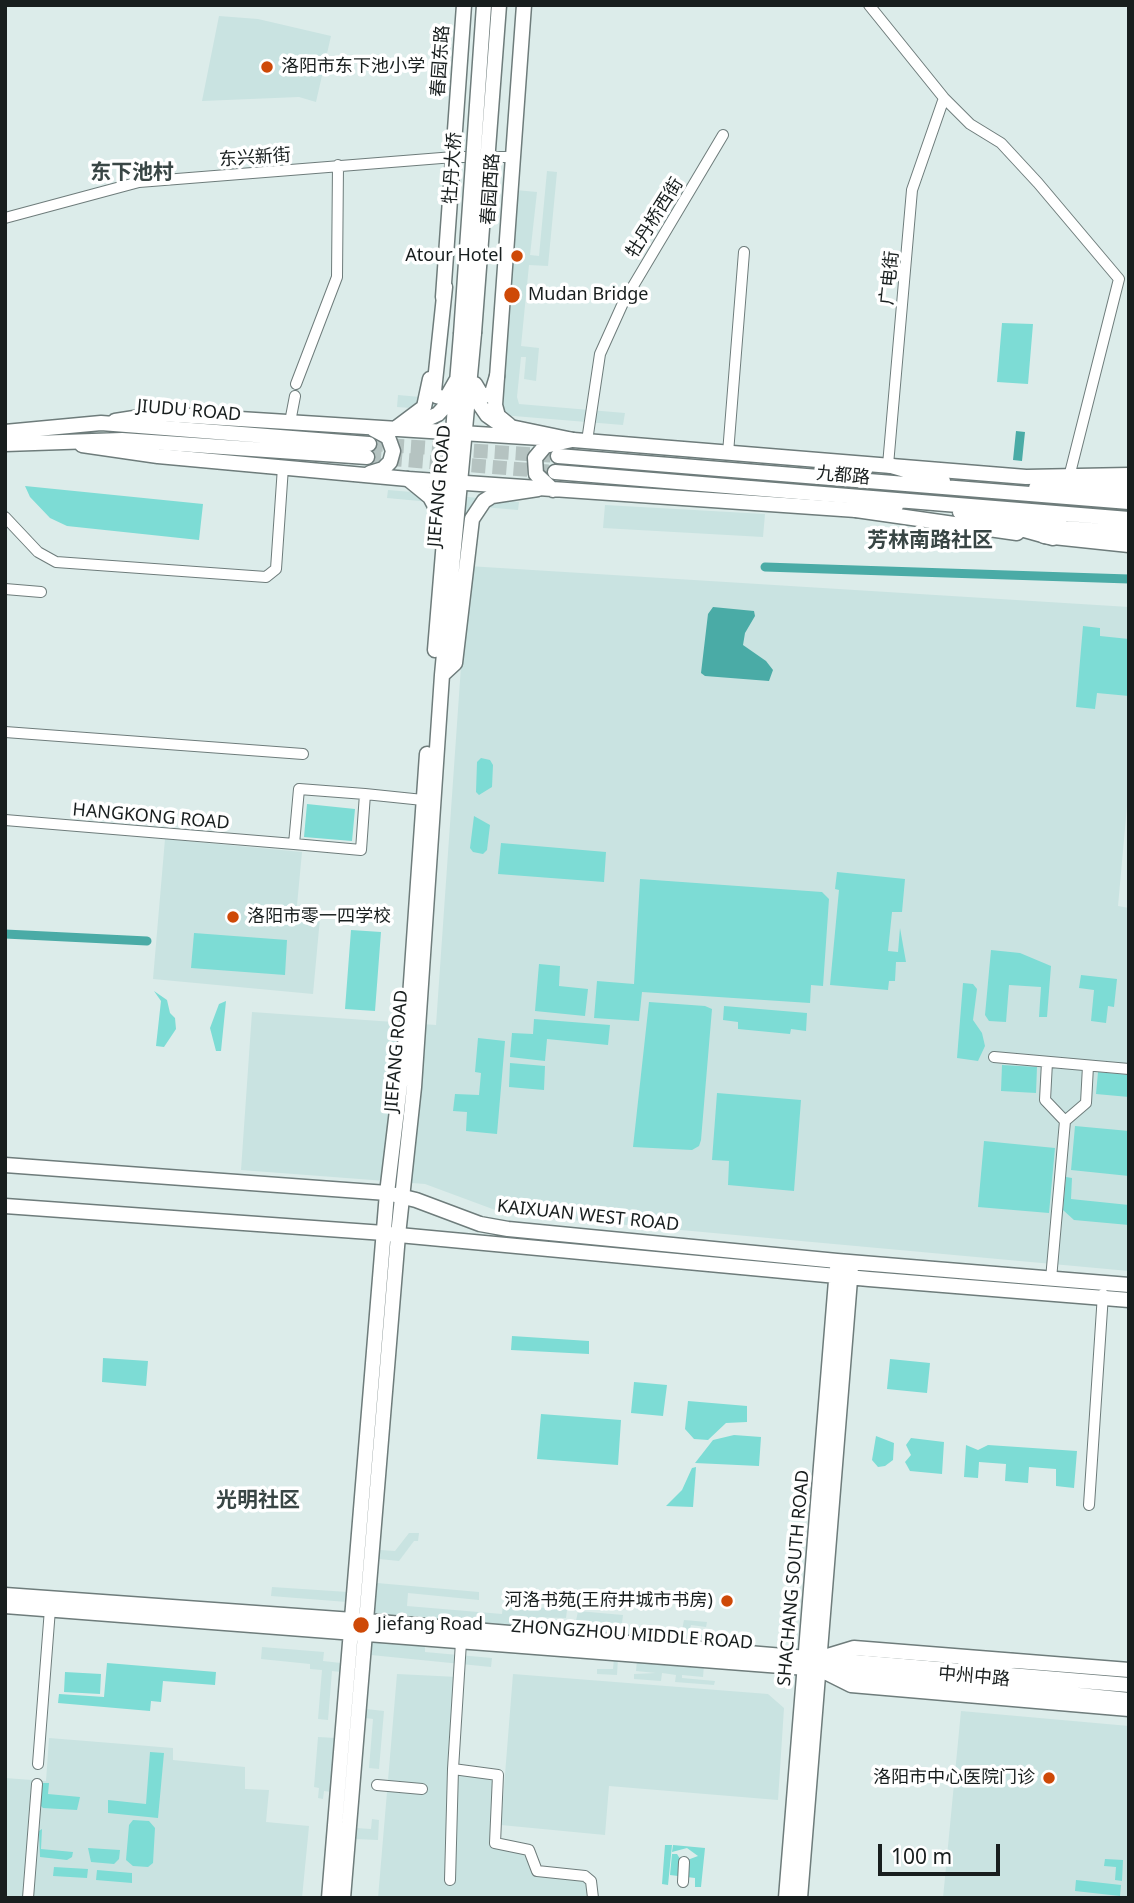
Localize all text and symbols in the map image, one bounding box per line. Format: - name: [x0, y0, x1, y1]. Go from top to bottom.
- street label: 春园东路: [428, 24, 454, 98]
- place label: 洛阳市东下池小学: [281, 56, 425, 78]
- marker: 洛阳市东下池小学: [259, 59, 275, 75]
- street label: 牡丹大桥: [440, 131, 466, 205]
- street label: 东兴新街: [218, 145, 292, 171]
- street label: 春园西路: [478, 152, 504, 226]
- district label: 东下池村: [90, 160, 174, 186]
- street label: 牡丹桥西街: [622, 174, 688, 262]
- place label: Atour Hotel: [405, 245, 503, 267]
- marker: Atour Hotel: [509, 248, 525, 264]
- street label: 广电街: [876, 250, 904, 306]
- place label: Mudan Bridge: [528, 284, 648, 306]
- marker: Mudan Bridge: [502, 285, 522, 305]
- street label: JIUDU ROAD: [136, 396, 242, 426]
- street label: JIEFANG ROAD: [424, 424, 456, 548]
- street label: 九都路: [815, 463, 871, 489]
- district label: 芳林南路社区: [867, 528, 993, 554]
- street label: HANGKONG ROAD: [72, 799, 230, 835]
- place label: 洛阳市零一四学校: [247, 906, 391, 928]
- marker: 洛阳市零一四学校: [225, 909, 241, 925]
- street label: JIEFANG ROAD: [381, 989, 413, 1113]
- street label: KAIXUAN WEST ROAD: [496, 1196, 680, 1236]
- street label: SHACHANG SOUTH ROAD: [774, 1469, 814, 1687]
- district label: 光明社区: [216, 1488, 300, 1514]
- place label: 河洛书苑(王府井城市书房): [504, 1590, 713, 1612]
- marker: 河洛书苑(王府井城市书房): [719, 1593, 735, 1609]
- place label: Jiefang Road: [377, 1614, 483, 1636]
- marker: Jiefang Road: [351, 1615, 371, 1635]
- street label: ZHONGZHOU MIDDLE ROAD: [510, 1616, 754, 1654]
- street label: 中州中路: [937, 1663, 1011, 1691]
- place label: 洛阳市中心医院门诊: [873, 1767, 1035, 1789]
- marker: 洛阳市中心医院门诊: [1041, 1770, 1057, 1786]
- scale bar: [882, 1829, 1004, 1873]
- text: 100 m: [891, 1842, 952, 1870]

